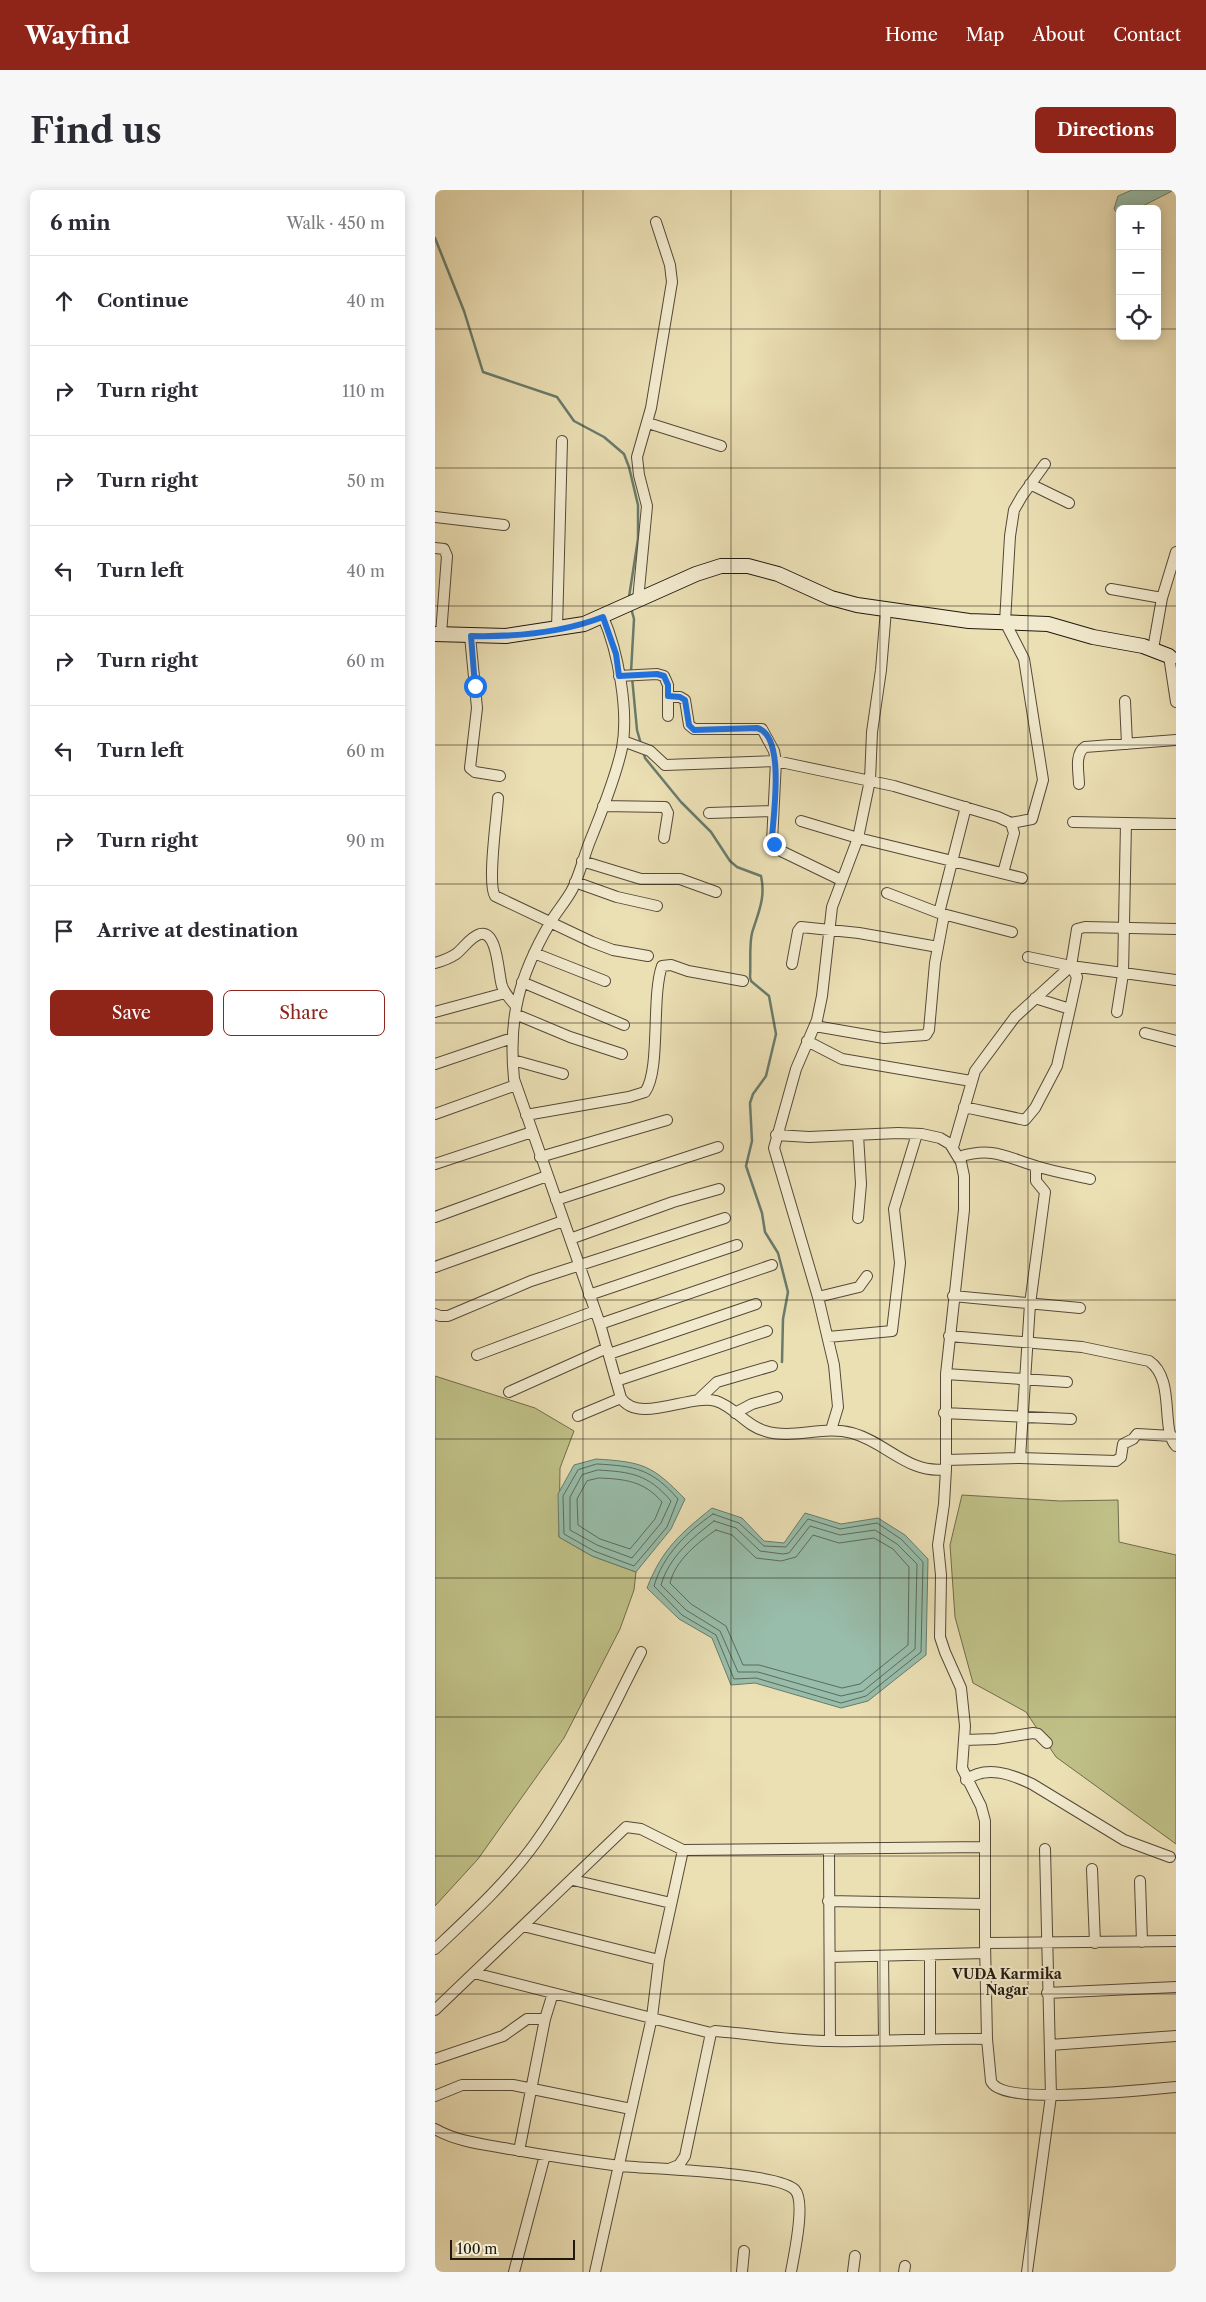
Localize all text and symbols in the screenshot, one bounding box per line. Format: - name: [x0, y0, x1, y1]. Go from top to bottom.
- text: Wayfind: [25, 21, 130, 50]
- text: Home: [885, 24, 938, 46]
- text: Map: [966, 24, 1004, 46]
- text: About: [1032, 24, 1085, 46]
- text: Contact: [1113, 24, 1181, 46]
- button: Directions: [1035, 107, 1176, 153]
- text: Find us: [30, 109, 162, 152]
- map controls: [1116, 205, 1161, 340]
- button: +: [1116, 205, 1161, 250]
- text: 6 min: [50, 210, 111, 235]
- text: Walk · 450 m: [287, 213, 385, 233]
- button: −: [1116, 250, 1161, 295]
- icon: ahead: [50, 287, 78, 315]
- text: Continue: [97, 289, 189, 312]
- text: 40 m: [346, 291, 385, 311]
- button: locate: [1116, 295, 1161, 340]
- icon: right: [50, 377, 78, 405]
- text: Turn right: [97, 379, 198, 402]
- text: 110 m: [342, 381, 385, 401]
- icon: right: [50, 467, 78, 495]
- text: Turn right: [97, 469, 198, 492]
- text: 50 m: [347, 471, 385, 491]
- icon: left: [50, 557, 78, 585]
- text: Turn left: [97, 559, 184, 582]
- text: 40 m: [346, 561, 385, 581]
- icon: right: [50, 647, 78, 675]
- text: Turn right: [97, 649, 198, 672]
- text: 60 m: [346, 651, 385, 671]
- route start: [464, 675, 487, 698]
- icon: left: [50, 737, 78, 765]
- text: Turn left: [97, 739, 184, 762]
- text: 60 m: [346, 741, 385, 761]
- icon: right: [50, 827, 78, 855]
- text: Turn right: [97, 829, 198, 852]
- text: 90 m: [346, 831, 385, 851]
- route end: [763, 833, 786, 856]
- icon: arrive: [50, 917, 78, 945]
- text: Arrive at destination: [97, 919, 298, 942]
- button: Save: [50, 990, 213, 1036]
- button: Share: [223, 990, 385, 1036]
- district label: VUDA Karmika Nagar: [951, 1965, 1063, 1999]
- scale bar: [450, 2237, 575, 2260]
- text: 100 m: [457, 2240, 497, 2258]

